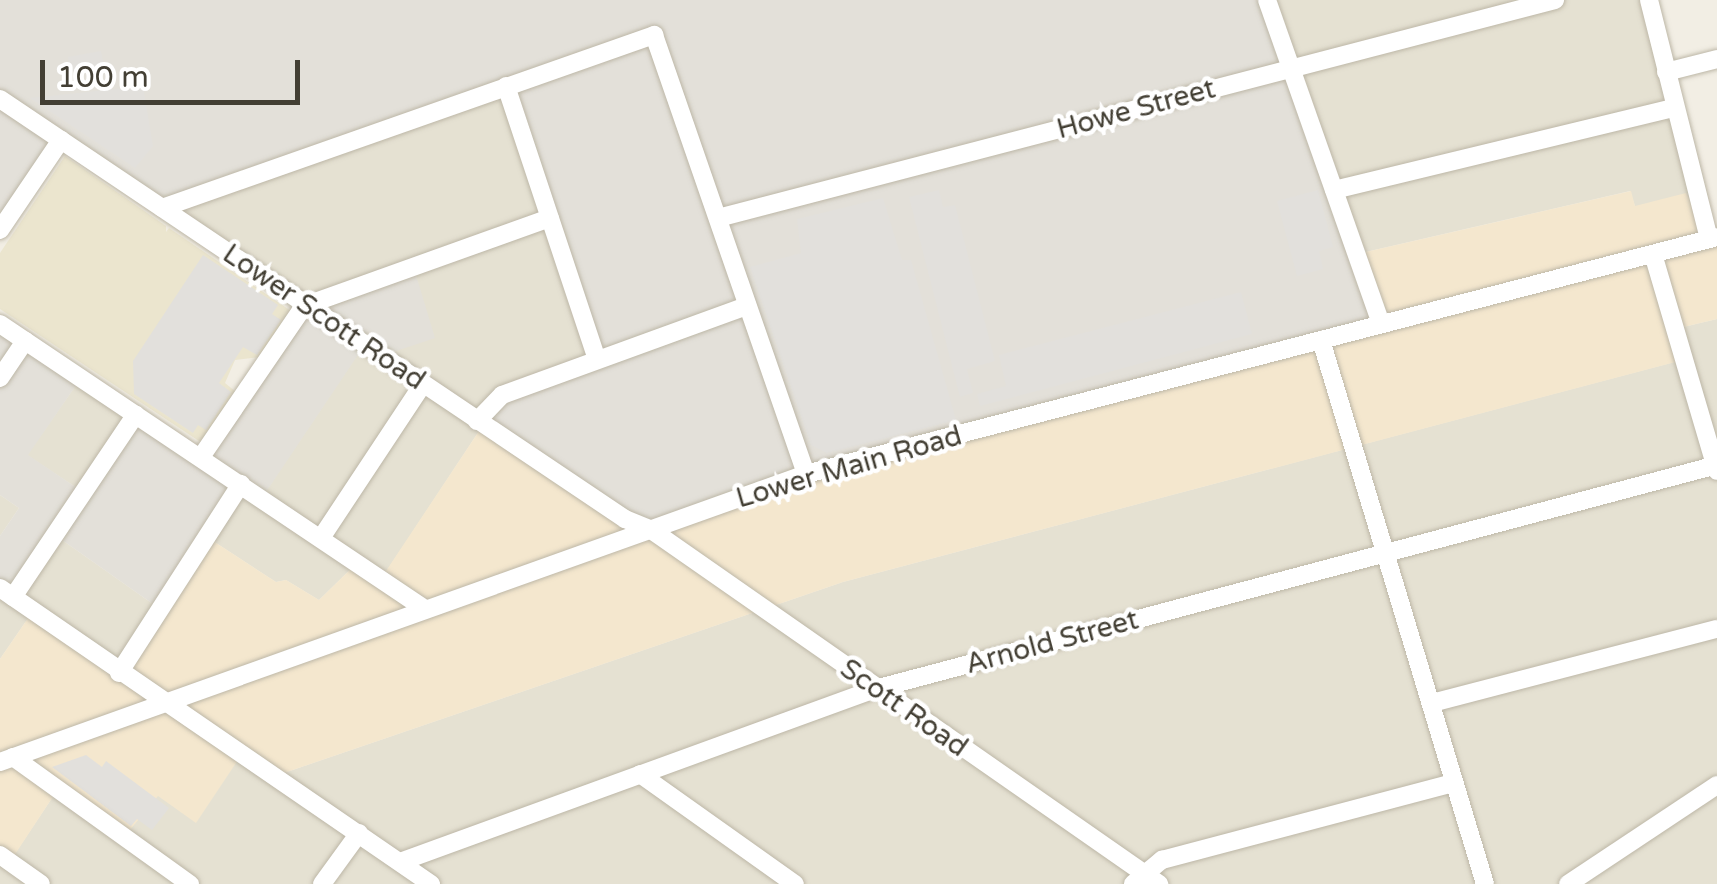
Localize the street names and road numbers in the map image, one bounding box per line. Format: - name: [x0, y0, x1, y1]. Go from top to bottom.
- street label: Howe Street: [1053, 72, 1219, 146]
- street label: Lower Scott Road: [216, 237, 432, 397]
- street label: Lower Main Road: [732, 419, 966, 515]
- street label: Arnold Street: [962, 603, 1142, 681]
- street label: Scott Road: [834, 652, 974, 764]

